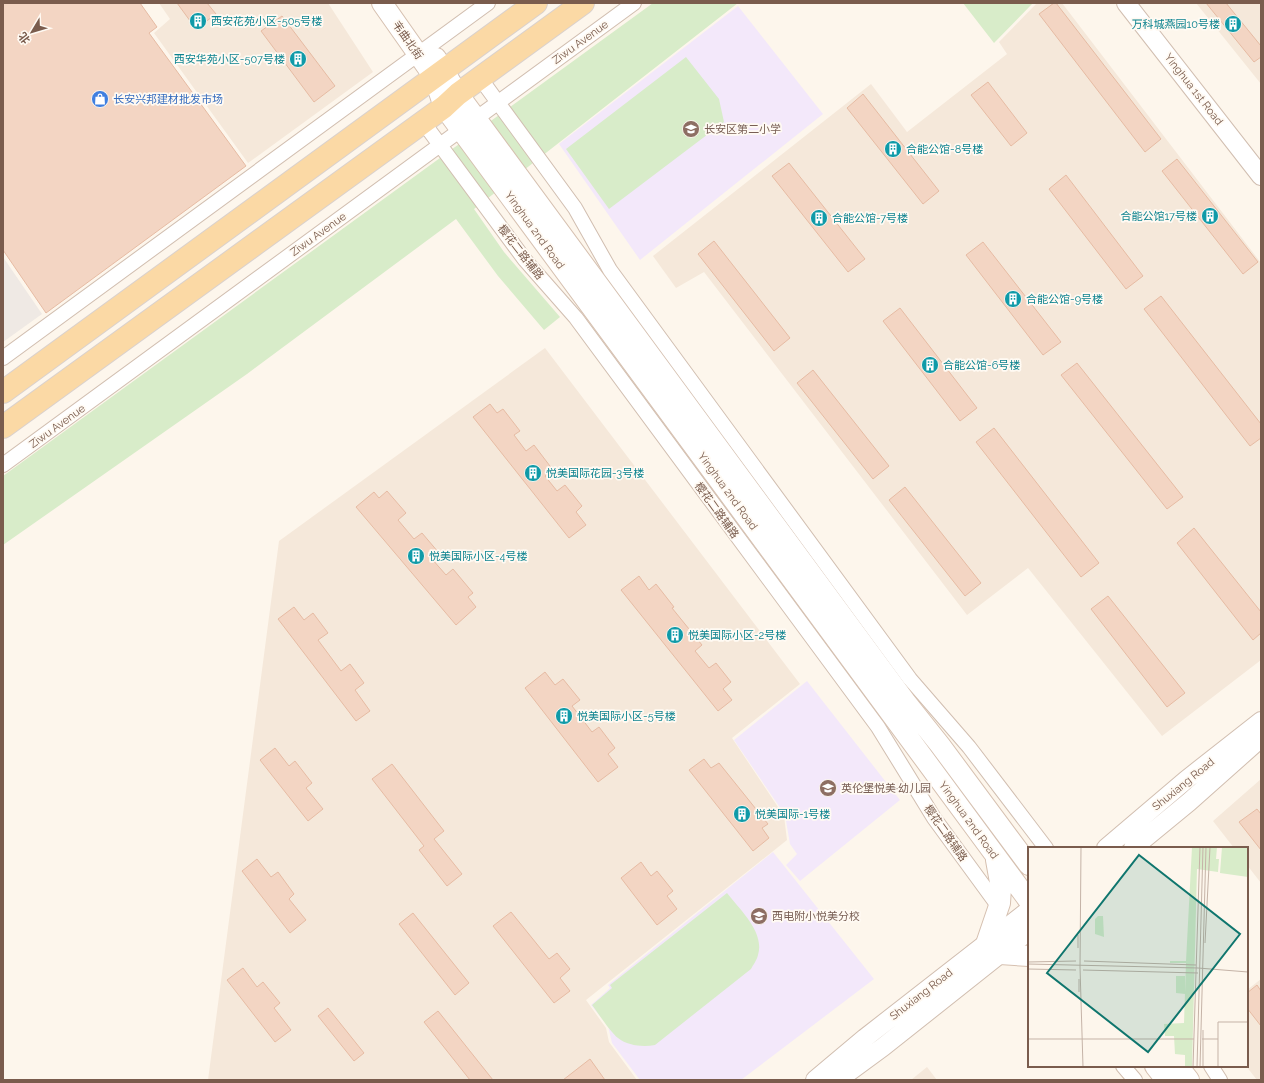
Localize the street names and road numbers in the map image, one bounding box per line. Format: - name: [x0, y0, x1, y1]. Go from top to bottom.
- street label: Ziwu Avenue: [550, 17, 611, 67]
- street label: 韦曲北街: [390, 19, 426, 62]
- street label: Yinghua 1st Road: [1162, 51, 1226, 128]
- street label: Yinghua 2nd Road: [502, 189, 567, 272]
- street label: Ziwu Avenue: [288, 209, 349, 259]
- street label: 樱花二路辅路: [495, 222, 546, 282]
- street label: Ziwu Avenue: [27, 401, 88, 451]
- street label: Yinghua 2nd Road: [695, 450, 760, 533]
- street label: 樱花二路辅路: [692, 480, 741, 541]
- street label: Shuxiang Road: [1150, 755, 1217, 813]
- street label: Yinghua 2nd Road: [936, 779, 1001, 862]
- street label: 樱花二路辅路: [921, 803, 970, 864]
- street label: Shuxiang Road: [887, 966, 955, 1023]

